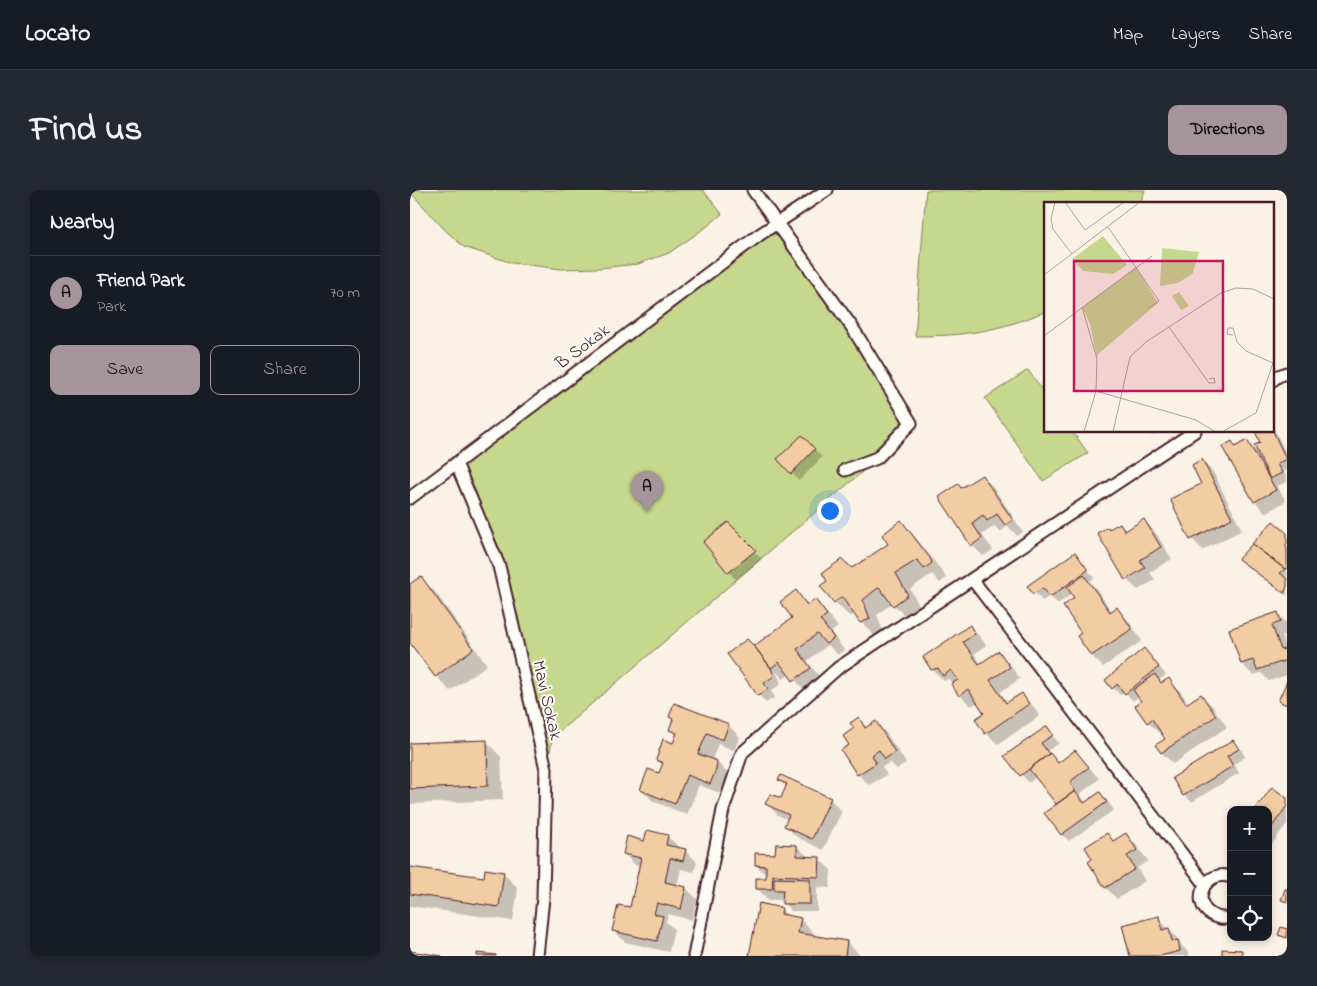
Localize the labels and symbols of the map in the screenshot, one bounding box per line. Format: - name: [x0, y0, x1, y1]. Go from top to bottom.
- inset map: [1044, 202, 1274, 432]
- street label: B Sokak: [550, 318, 616, 377]
- pin: A: [631, 471, 663, 512]
- your location: [817, 498, 843, 524]
- street label: Mavi Sokak: [524, 658, 568, 743]

